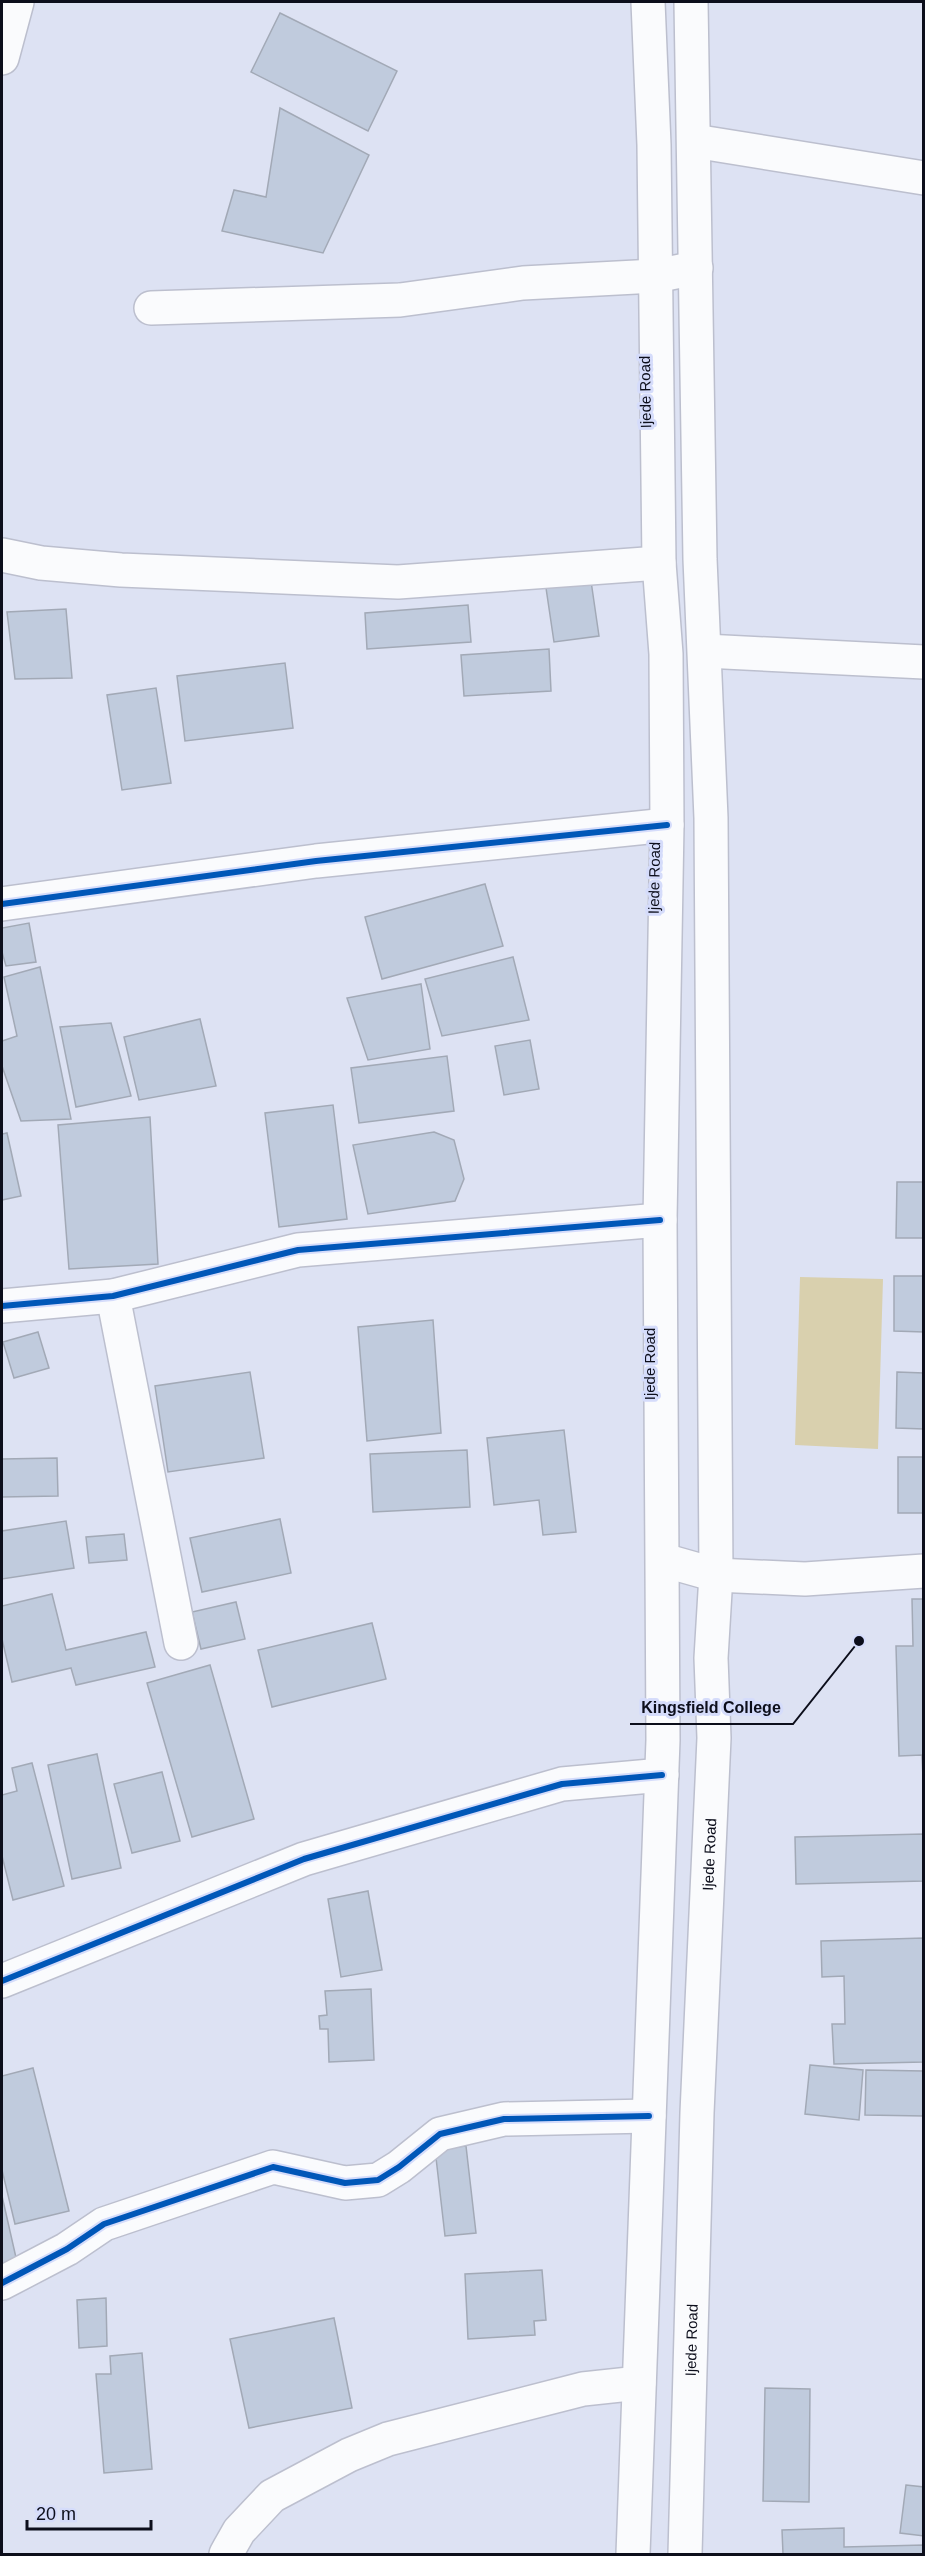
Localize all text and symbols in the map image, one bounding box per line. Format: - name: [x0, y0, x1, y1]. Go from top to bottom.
- street label: Ijede Road: [636, 356, 654, 428]
- street label: Ijede Road: [645, 842, 663, 914]
- street label: Ijede Road: [641, 1328, 658, 1400]
- callout: Kingsfield College: [630, 1690, 793, 1724]
- text: Kingsfield College: [641, 1699, 781, 1716]
- street label: Ijede Road: [699, 1818, 719, 1891]
- street label: Ijede Road: [681, 2304, 700, 2377]
- scale bar: [27, 2493, 152, 2531]
- text: 20 m: [36, 2504, 76, 2524]

